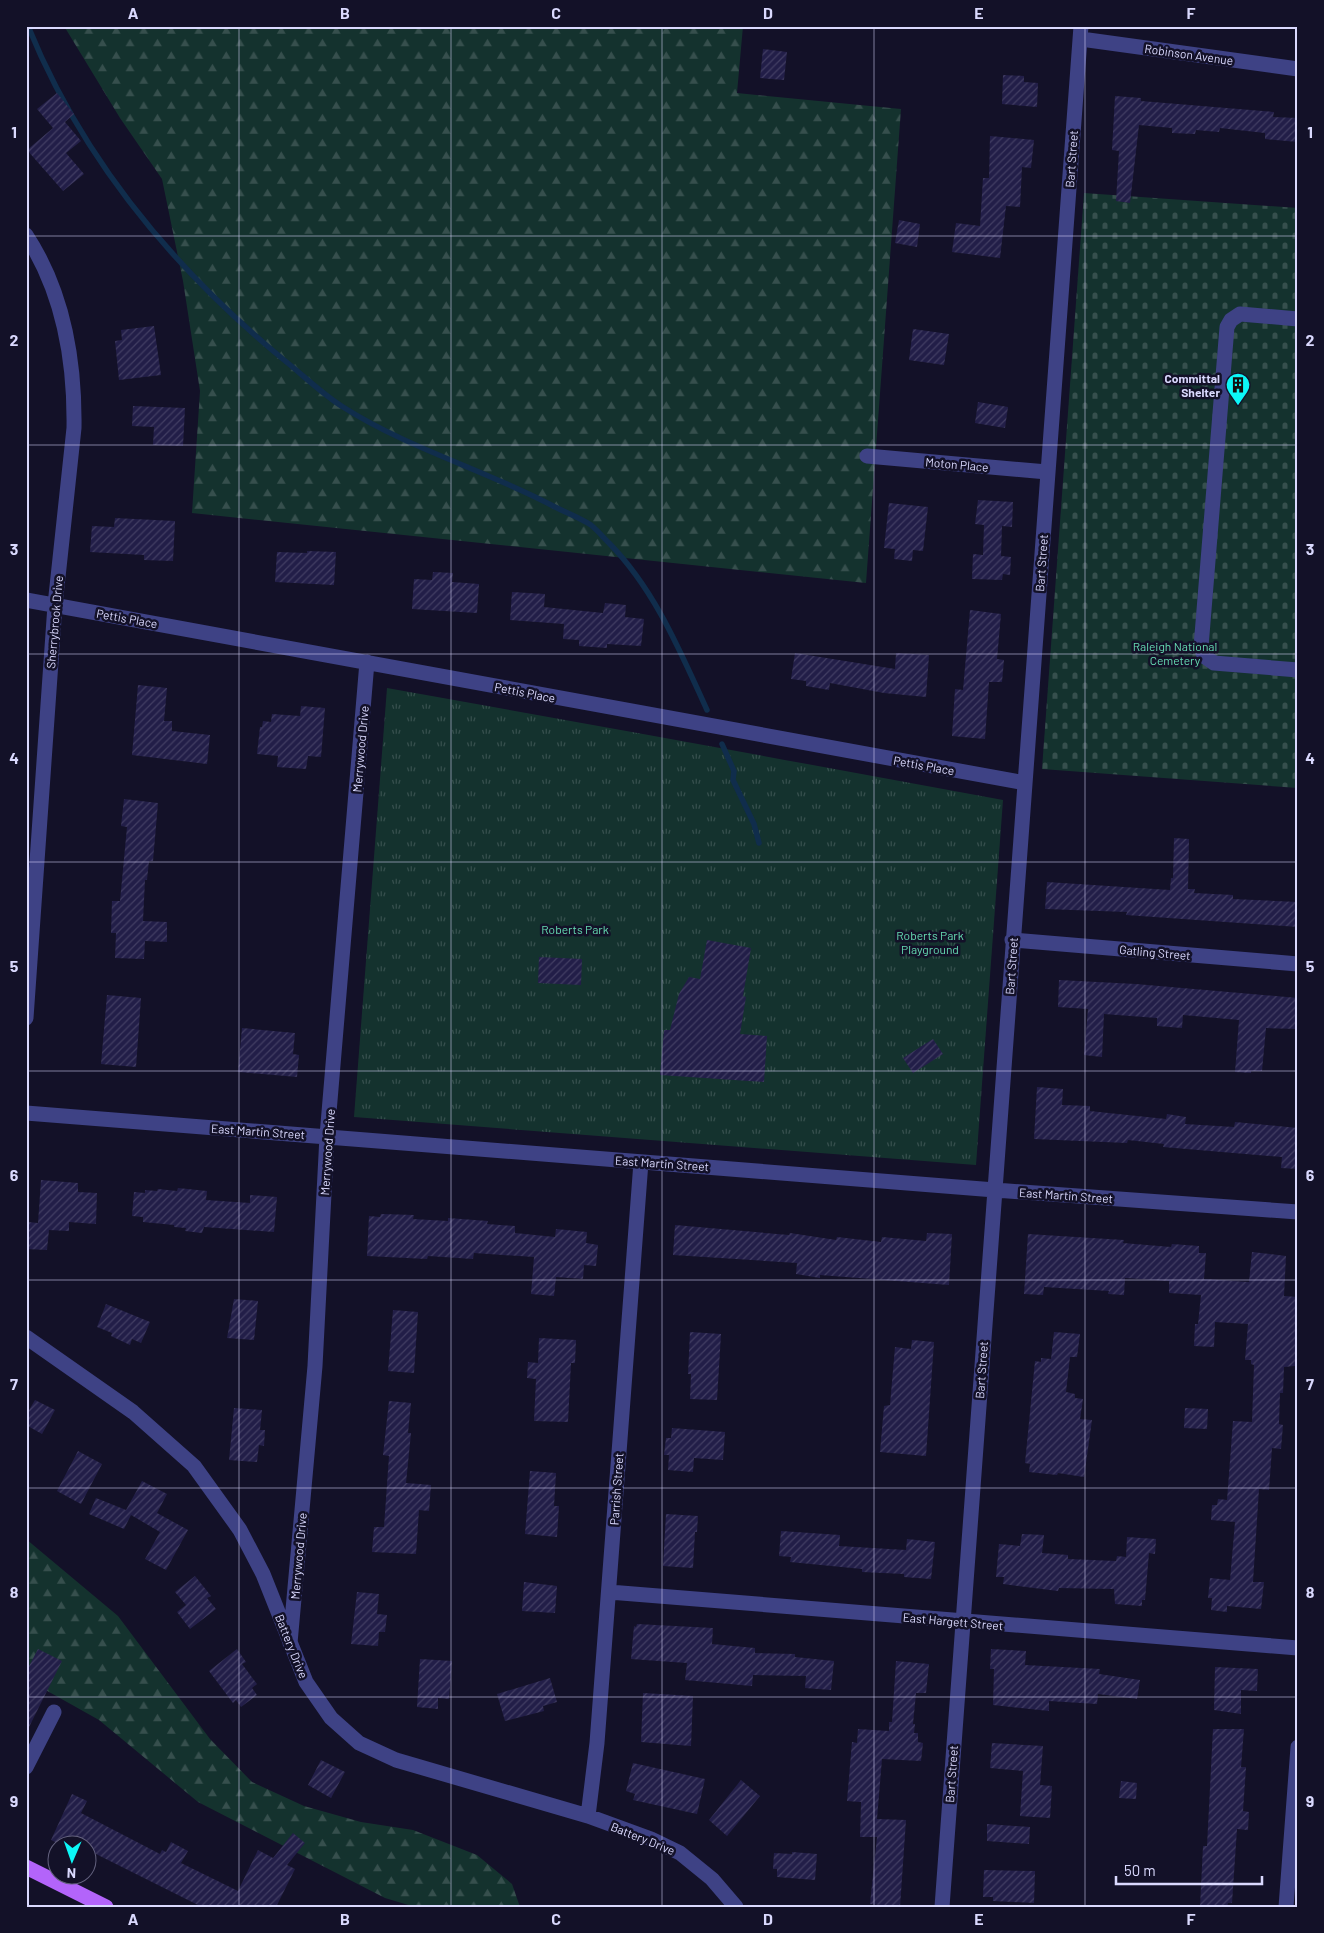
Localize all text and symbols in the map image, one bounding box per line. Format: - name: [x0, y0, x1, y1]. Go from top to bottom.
- text: A: [128, 3, 139, 22]
- text: B: [340, 3, 350, 22]
- text: C: [551, 3, 561, 22]
- text: D: [763, 3, 773, 22]
- text: E: [974, 3, 984, 22]
- text: F: [1187, 3, 1196, 22]
- street label: Robinson Avenue: [1144, 41, 1234, 67]
- text: 1: [11, 122, 17, 141]
- text: 1: [1307, 122, 1313, 141]
- street label: Bart Street: [1062, 130, 1080, 188]
- text: 2: [10, 330, 19, 349]
- text: 2: [1306, 330, 1315, 349]
- place label: Committal Shelter: [1165, 371, 1220, 399]
- building icon: Committal Shelter: [1225, 372, 1251, 406]
- street label: Moton Place: [925, 454, 989, 474]
- street label: Bart Street: [1032, 534, 1050, 592]
- text: 3: [10, 539, 18, 558]
- text: 3: [1306, 539, 1314, 558]
- street label: Sherrybrook Drive: [43, 575, 65, 669]
- street label: Pettis Place: [95, 606, 159, 630]
- park label: Raleigh National Cemetery: [1133, 639, 1217, 667]
- street label: Pettis Place: [493, 679, 557, 705]
- street label: Merrywood Drive: [349, 705, 371, 793]
- text: 4: [9, 748, 19, 767]
- text: 4: [1305, 748, 1315, 767]
- street label: Pettis Place: [892, 753, 956, 777]
- park label: Roberts Park: [541, 922, 609, 936]
- park label: Roberts Park Playground: [896, 928, 964, 956]
- street label: Bart Street: [1002, 937, 1020, 995]
- street label: Gatling Street: [1119, 942, 1191, 962]
- text: 5: [10, 956, 19, 975]
- text: 5: [1306, 956, 1315, 975]
- street label: Merrywood Drive: [317, 1108, 337, 1196]
- street label: East Martin Street: [211, 1121, 305, 1141]
- street label: East Martin Street: [615, 1153, 709, 1173]
- text: 6: [10, 1165, 19, 1184]
- text: 6: [1306, 1165, 1315, 1184]
- street label: East Martin Street: [1019, 1185, 1113, 1205]
- street label: Bart Street: [972, 1341, 990, 1399]
- text: 7: [10, 1374, 18, 1393]
- text: 7: [1306, 1374, 1314, 1393]
- street label: Parrish Street: [606, 1452, 626, 1526]
- street label: Merrywood Drive: [287, 1512, 309, 1600]
- text: 8: [10, 1582, 19, 1601]
- text: 8: [1306, 1582, 1315, 1601]
- street label: East Hargett Street: [902, 1610, 1004, 1632]
- street label: Battery Drive: [273, 1612, 311, 1680]
- street label: Bart Street: [942, 1745, 960, 1803]
- text: 9: [10, 1791, 18, 1810]
- text: 9: [1306, 1791, 1314, 1810]
- street label: Battery Drive: [609, 1819, 677, 1857]
- north arrow: [48, 1836, 98, 1886]
- scale bar: [1116, 1853, 1263, 1885]
- text: 50 m: [1124, 1861, 1156, 1879]
- text: N: [67, 1865, 76, 1882]
- text: A: [128, 1909, 139, 1928]
- text: B: [340, 1909, 350, 1928]
- text: C: [551, 1909, 561, 1928]
- text: D: [763, 1909, 773, 1928]
- text: E: [974, 1909, 984, 1928]
- text: F: [1187, 1909, 1196, 1928]

